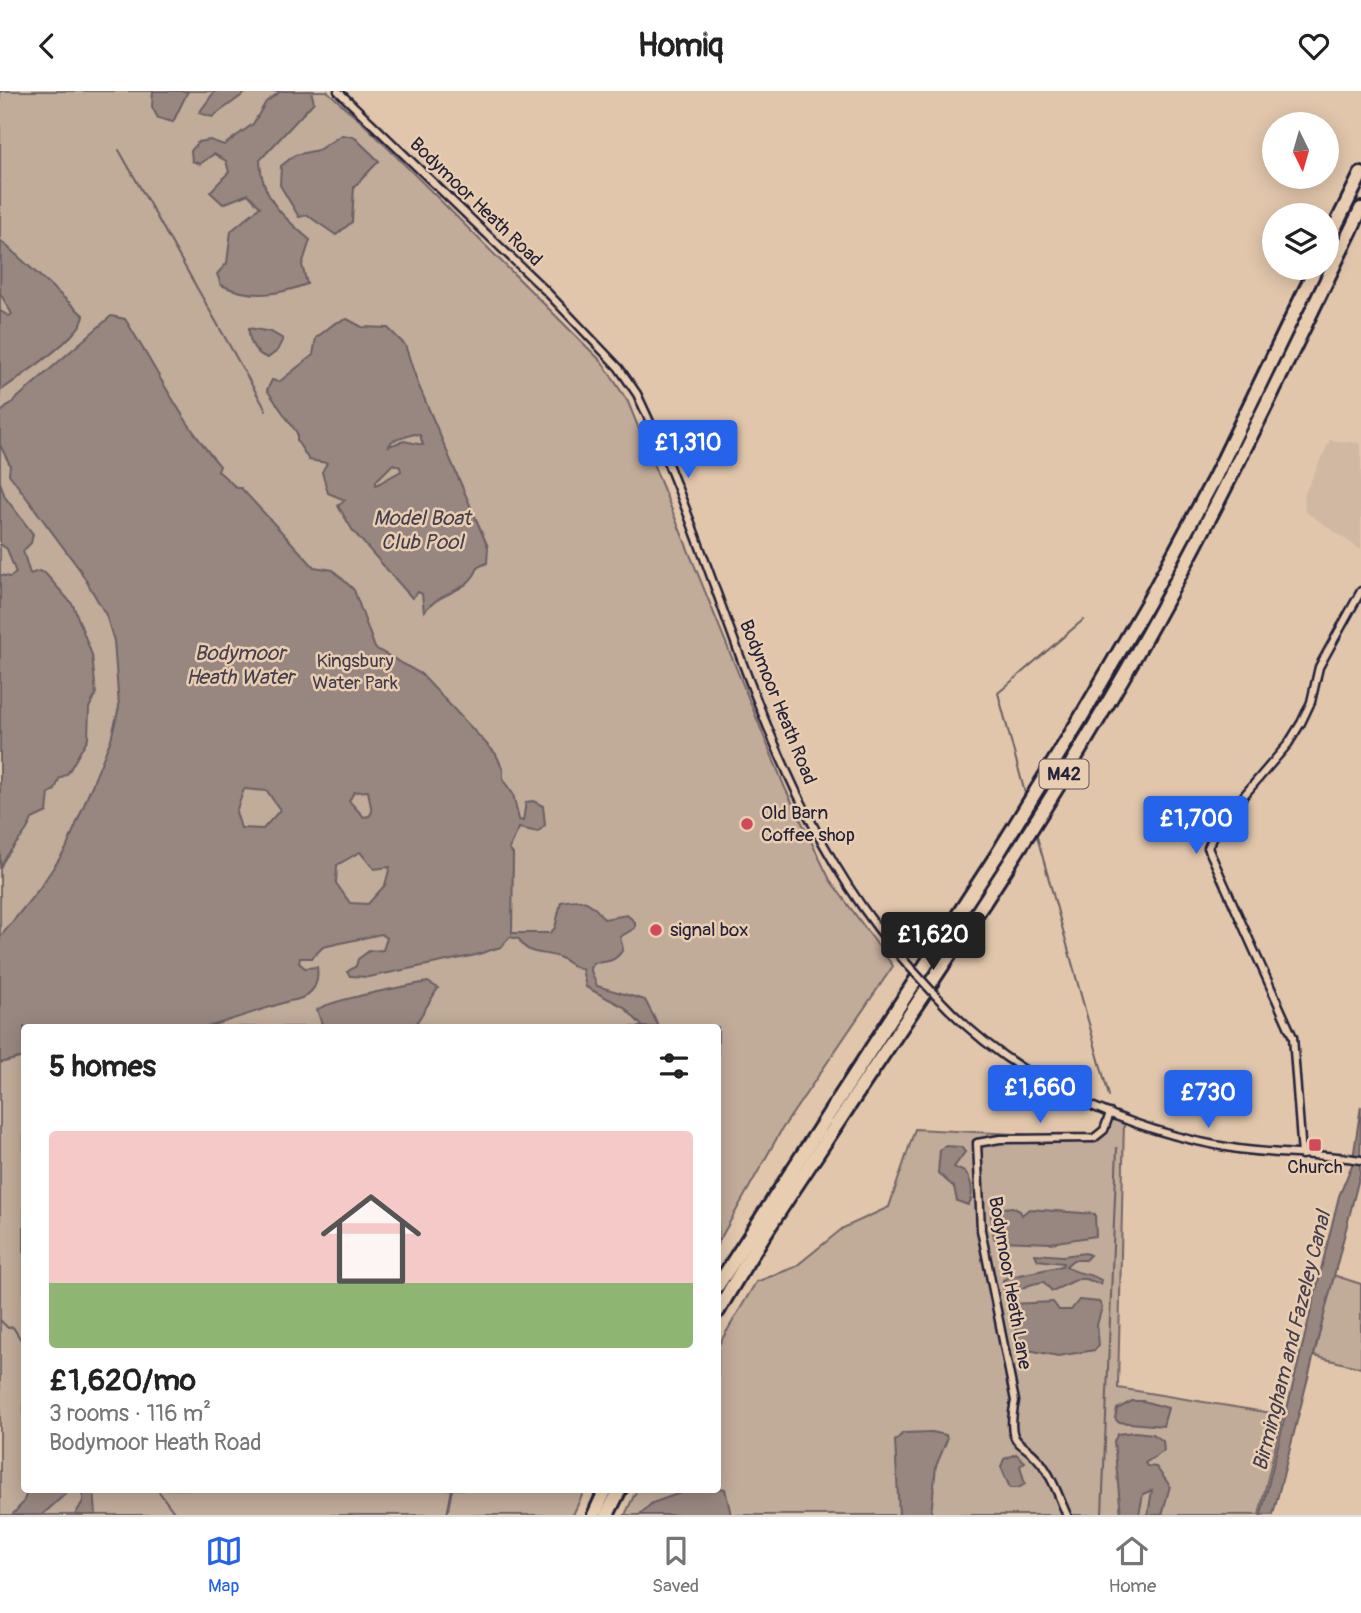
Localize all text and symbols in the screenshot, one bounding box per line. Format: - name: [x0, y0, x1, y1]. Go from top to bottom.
- text: Homiq: [638, 26, 723, 66]
- icon: back: [28, 27, 66, 65]
- icon: heart: [1295, 27, 1333, 65]
- north arrow: [1262, 112, 1339, 189]
- map controls: [1262, 112, 1339, 280]
- street label: Bodymoor Heath Road: [405, 132, 547, 272]
- button: layers: [1262, 203, 1339, 280]
- pin: £1,310: [631, 421, 745, 480]
- text: £1,310: [654, 428, 722, 457]
- water label: Model Boat Club Pool: [373, 505, 473, 556]
- street label: Bodymoor Heath Road: [734, 616, 822, 788]
- water label: Bodymoor Heath Water: [186, 640, 297, 691]
- park label: Kingsbury Water Park: [312, 649, 398, 695]
- road number: M42: [1040, 759, 1088, 789]
- pin: £1,700: [1139, 797, 1253, 856]
- place label: Old Barn Coffee shop: [761, 801, 855, 847]
- text: £1,700: [1159, 804, 1233, 833]
- marker: Old Barn Coffee shop: [739, 816, 755, 832]
- pin: £1,620: [876, 913, 990, 972]
- place label: signal box: [670, 918, 749, 942]
- text: £1,620: [897, 920, 969, 949]
- marker: signal box: [648, 922, 664, 938]
- icon: filters: [655, 1047, 693, 1085]
- text: 5 homes: [49, 1048, 156, 1085]
- pin: £1,660: [983, 1065, 1097, 1125]
- pin: £730: [1167, 1070, 1249, 1130]
- text: £1,660: [1004, 1073, 1076, 1102]
- text: £730: [1180, 1078, 1236, 1107]
- marker: Church: [1307, 1137, 1323, 1153]
- place label: Church: [1287, 1155, 1343, 1179]
- icon: home: [308, 1176, 434, 1302]
- street label: Bodymoor Heath Lane: [983, 1195, 1037, 1372]
- water label: Birmingham and Fazeley Canal: [1247, 1206, 1338, 1474]
- text: £1,620/mo: [49, 1362, 196, 1399]
- text: 3 rooms · 116 m²: [49, 1399, 211, 1428]
- text: Bodymoor Heath Road: [49, 1428, 261, 1457]
- tab: Map: [205, 1532, 243, 1598]
- tab: Saved: [652, 1532, 699, 1598]
- tab: Home: [1108, 1532, 1156, 1598]

